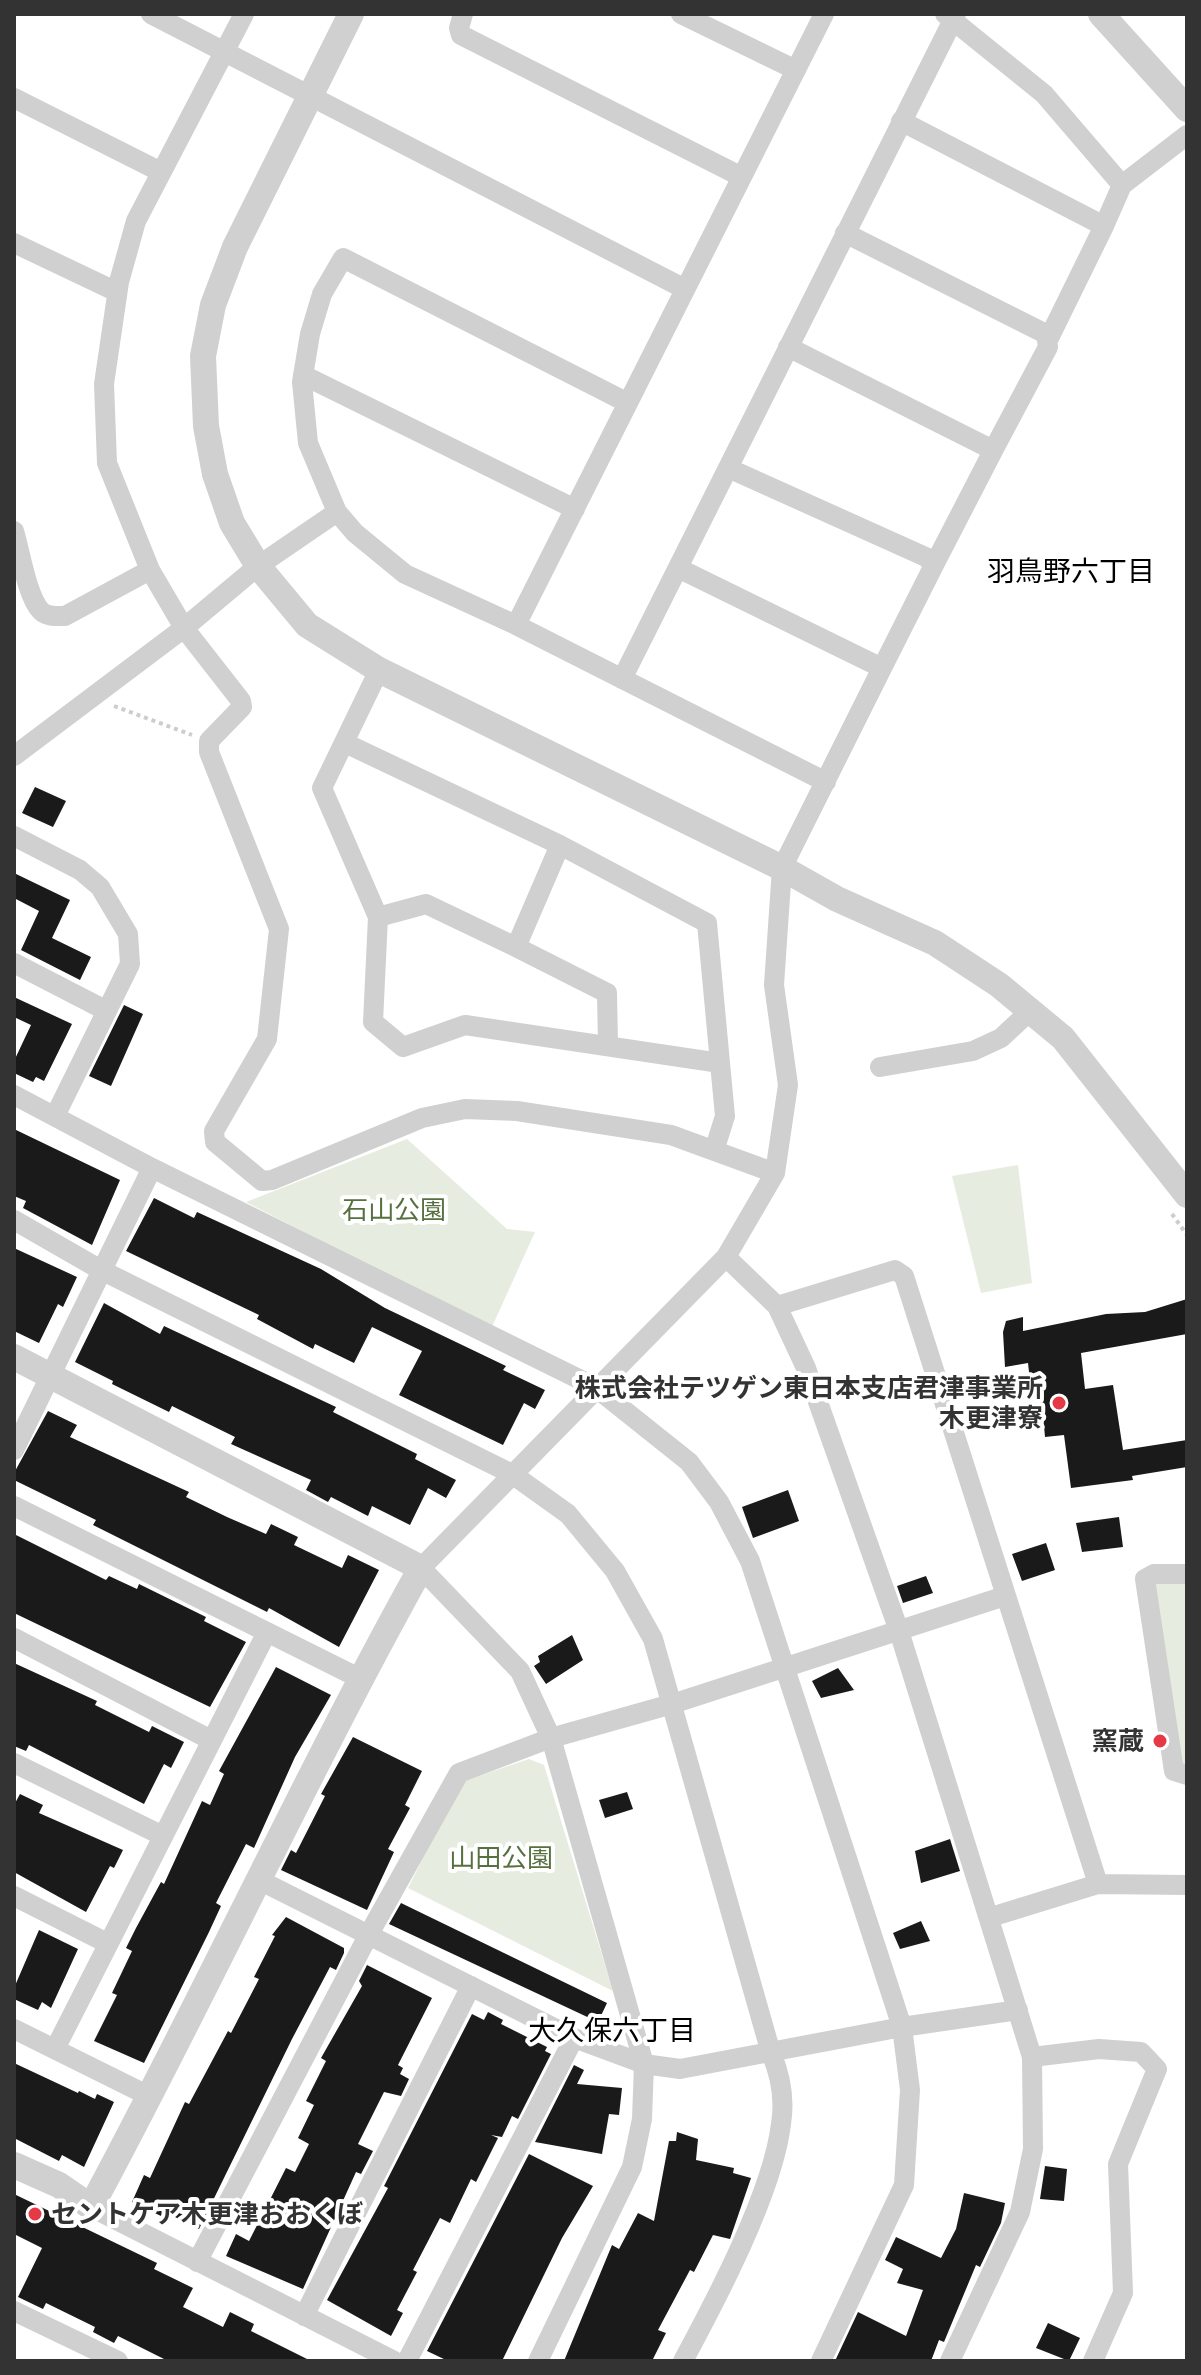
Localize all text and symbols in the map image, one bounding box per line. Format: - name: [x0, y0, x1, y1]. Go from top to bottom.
- district label: 羽鳥野六丁目: [987, 555, 1155, 589]
- park label: 石山公園: [342, 1194, 446, 1226]
- place label: 株式会社テツゲン東日本支店君津事業所 木更津寮: [575, 1372, 1043, 1434]
- marker: 株式会社テツゲン東日本支店君津事業所 木更津寮: [1050, 1394, 1068, 1412]
- place label: 窯蔵: [1092, 1725, 1144, 1757]
- marker: 窯蔵: [1151, 1732, 1169, 1750]
- park label: 山田公園: [449, 1842, 553, 1874]
- district label: 大久保六丁目: [528, 2014, 696, 2048]
- place label: セントケア木更津おおくぼ: [51, 2198, 363, 2230]
- marker: セントケア木更津おおくぼ: [26, 2205, 44, 2223]

